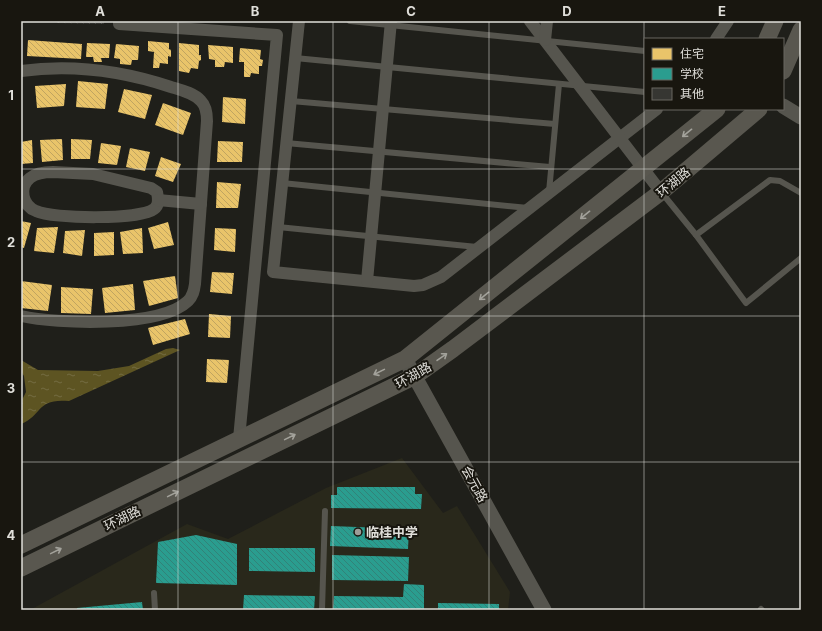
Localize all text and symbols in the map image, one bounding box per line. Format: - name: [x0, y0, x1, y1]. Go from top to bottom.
- text: A: [95, 3, 105, 19]
- text: B: [251, 3, 260, 19]
- text: C: [406, 3, 416, 19]
- text: D: [562, 3, 572, 19]
- text: E: [718, 3, 726, 19]
- legend: [644, 38, 784, 110]
- text: 住宅: [680, 46, 704, 61]
- text: 学校: [680, 66, 704, 81]
- text: 其他: [680, 86, 704, 101]
- text: 1: [8, 87, 14, 103]
- one-way arrow: [681, 129, 692, 138]
- street label: 环湖路: [653, 163, 693, 201]
- one-way arrow: [580, 210, 591, 219]
- text: 2: [7, 234, 15, 250]
- one-way arrow: [479, 291, 489, 300]
- one-way arrow: [436, 353, 447, 361]
- street label: 环湖路: [392, 358, 434, 392]
- one-way arrow: [373, 369, 385, 376]
- text: 3: [7, 380, 15, 396]
- one-way arrow: [283, 433, 295, 440]
- street label: 会元路: [459, 463, 491, 505]
- one-way arrow: [167, 490, 179, 497]
- street label: 环湖路: [101, 502, 143, 534]
- place label: 临桂中学: [366, 524, 418, 540]
- text: 4: [7, 527, 16, 543]
- marker: 临桂中学: [353, 527, 363, 537]
- one-way arrow: [50, 547, 62, 554]

